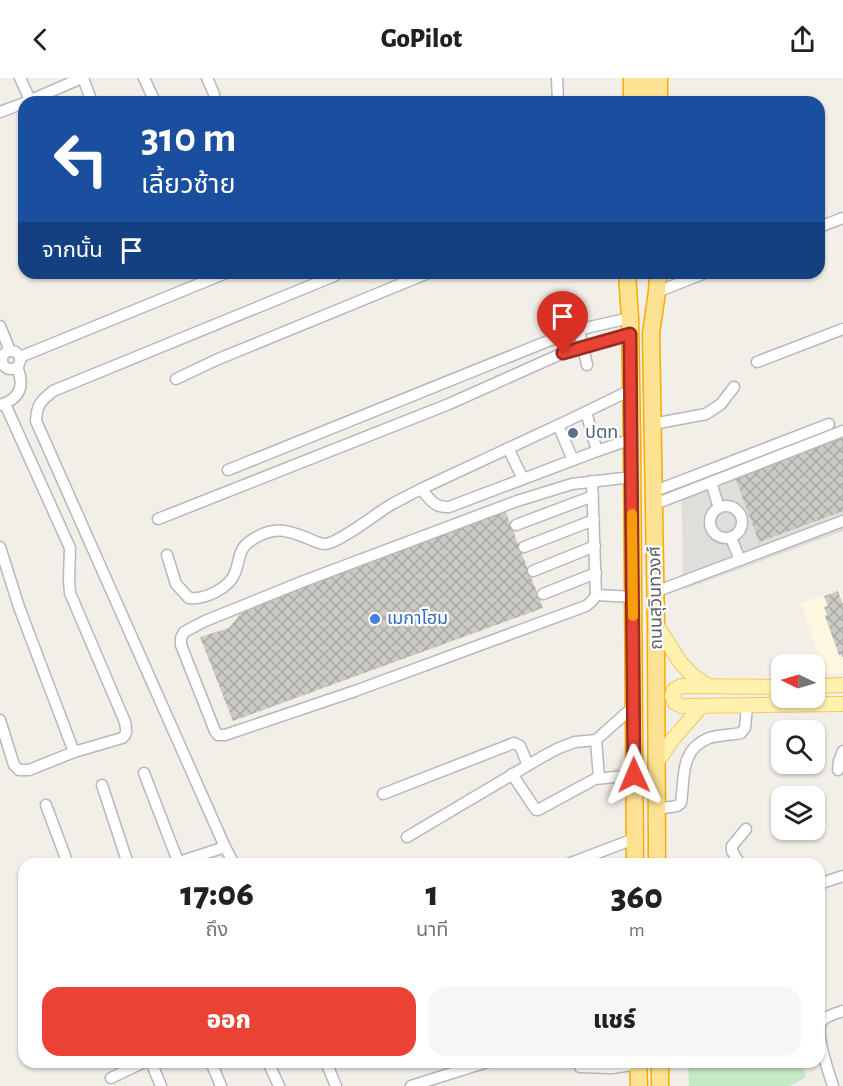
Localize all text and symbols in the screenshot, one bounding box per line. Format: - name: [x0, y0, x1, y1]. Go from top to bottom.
- icon: back: [24, 23, 57, 56]
- icon: share: [786, 23, 819, 56]
- text: GoPilot: [381, 25, 462, 52]
- text: 310 m: [141, 117, 236, 159]
- icon: left: [42, 120, 120, 198]
- text: เลี้ยวซ้าย: [141, 171, 235, 198]
- icon: arrive: [115, 234, 148, 267]
- text: จากนั้น: [42, 239, 103, 261]
- pin: [537, 291, 588, 353]
- icon: arrive: [546, 300, 579, 333]
- place label: ปตท: [585, 424, 618, 442]
- marker: ปตท: [566, 426, 580, 440]
- street label: ถนนสุวินทวงศ์: [646, 546, 667, 650]
- place label: เมกาโฮม: [387, 609, 448, 628]
- marker: เมกาโฮม: [368, 612, 382, 626]
- north arrow: [771, 654, 825, 708]
- map controls: [771, 654, 825, 840]
- button: search: [771, 720, 825, 774]
- position arrow: [602, 743, 666, 807]
- button: layers: [771, 786, 825, 840]
- text: 17:06: [180, 876, 254, 912]
- text: 1: [426, 876, 439, 912]
- text: 360: [611, 879, 663, 915]
- text: ถึง: [206, 920, 228, 940]
- text: นาที: [416, 920, 449, 940]
- text: m: [629, 920, 645, 940]
- button: ออก: [42, 987, 416, 1056]
- button: แชร์: [428, 987, 801, 1056]

